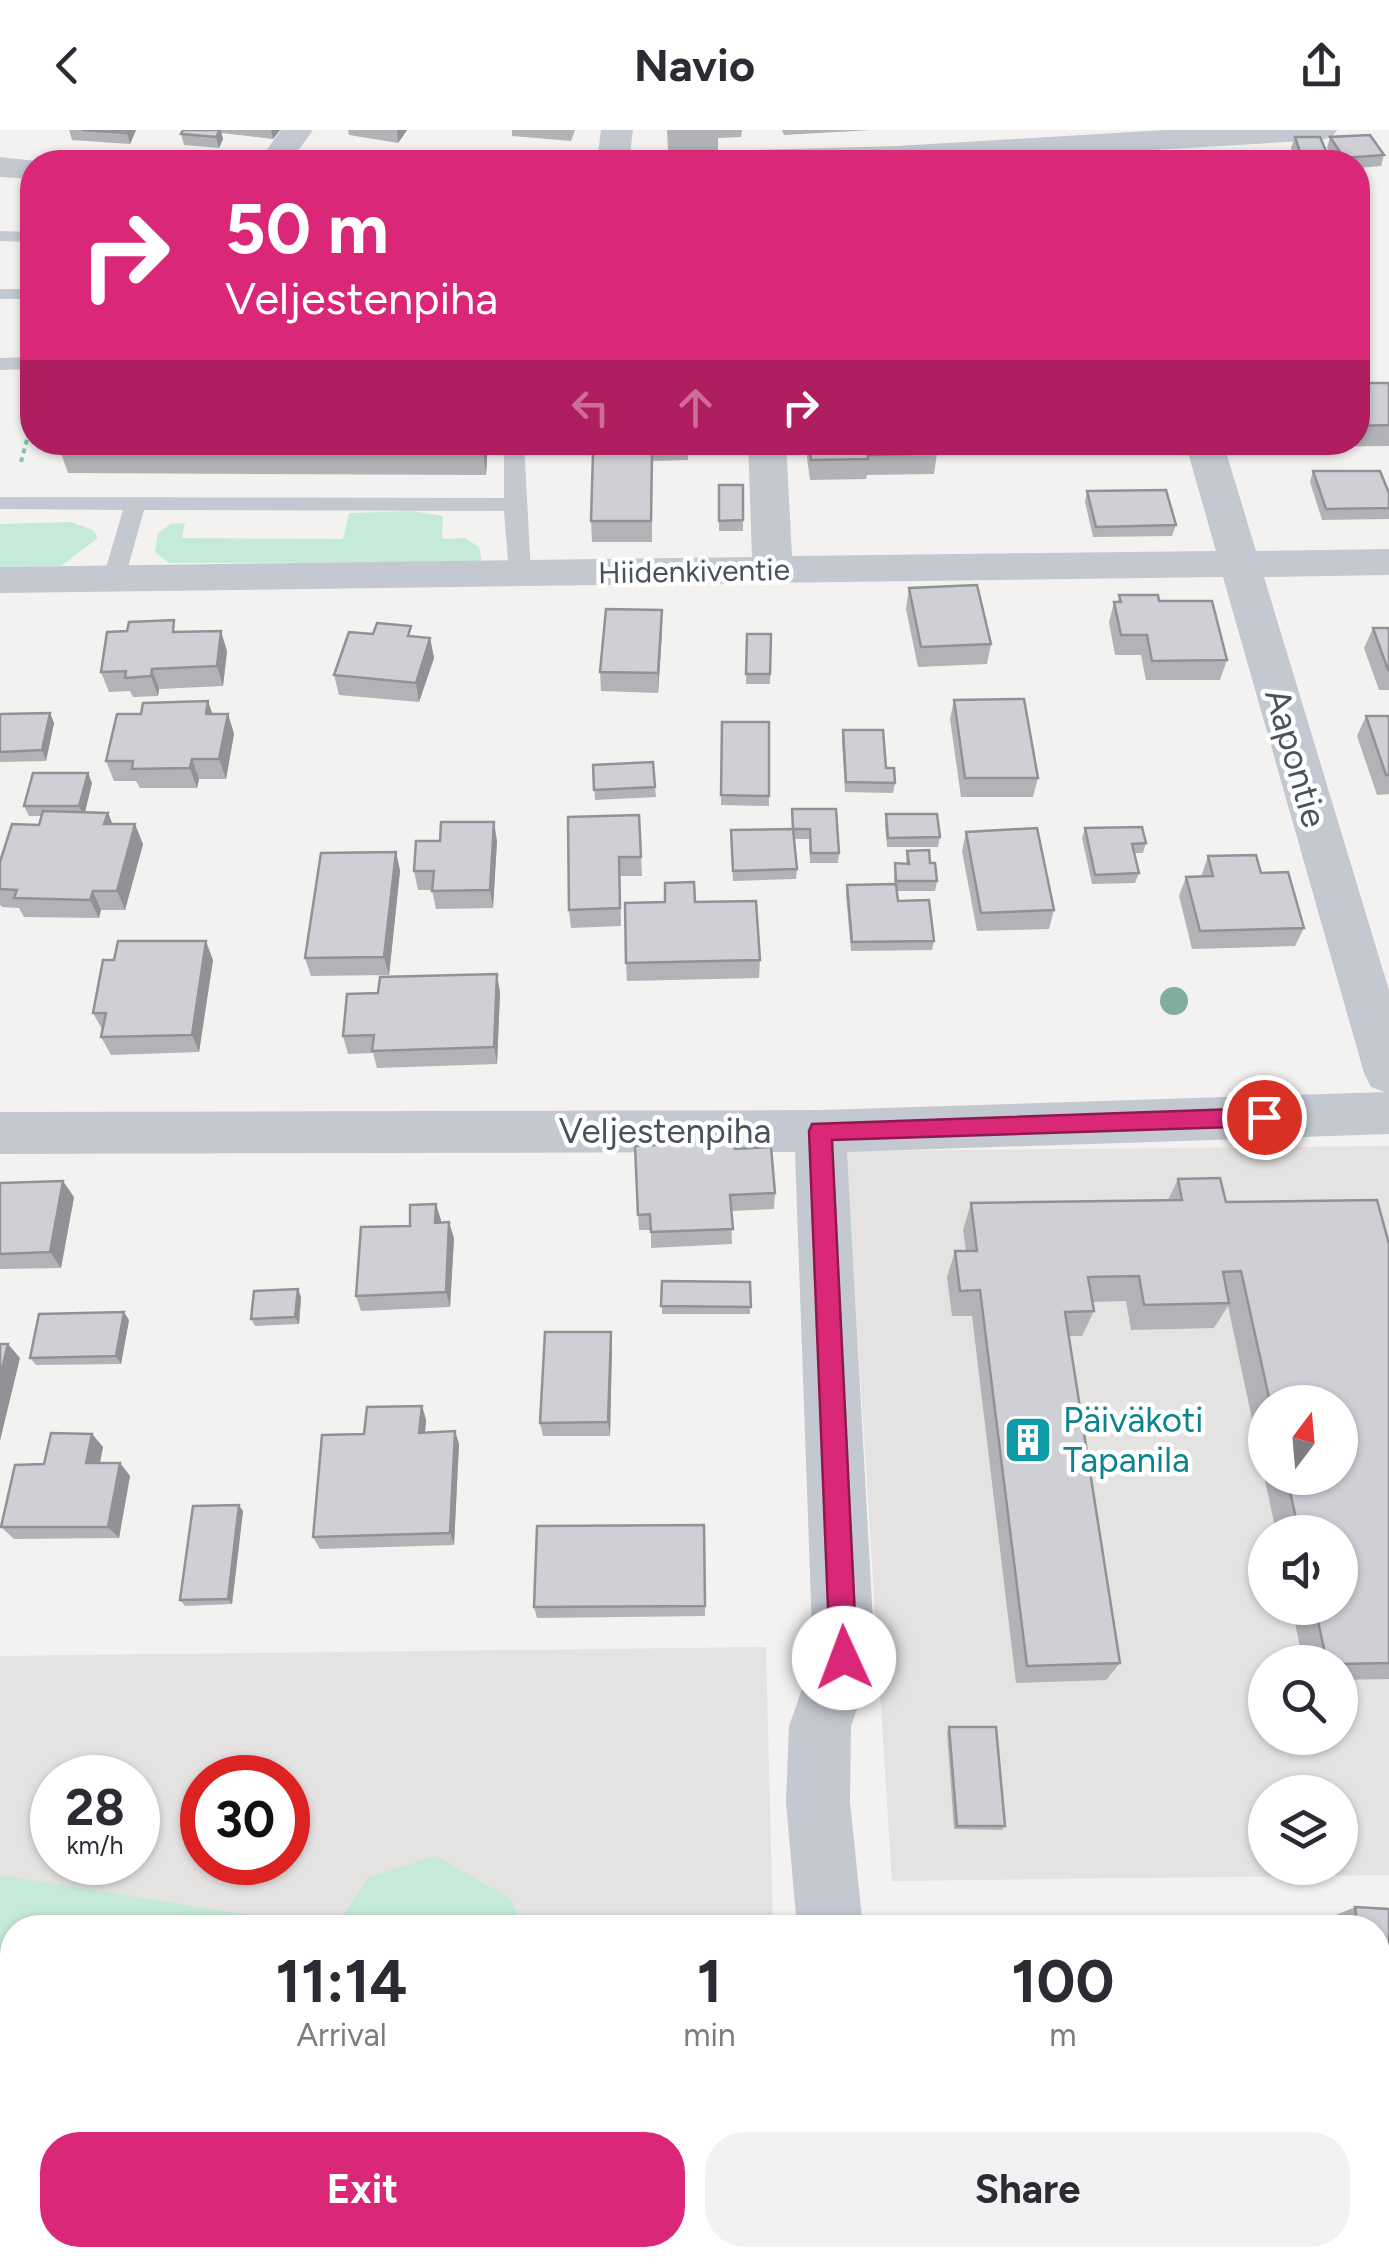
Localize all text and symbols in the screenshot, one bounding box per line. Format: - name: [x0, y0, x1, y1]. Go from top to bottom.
- icon: back: [40, 38, 95, 93]
- text: Navio: [634, 38, 755, 92]
- icon: share: [1294, 38, 1349, 93]
- text: 50 m: [225, 186, 389, 271]
- icon: right: [60, 190, 190, 320]
- text: Veljestenpiha: [225, 271, 498, 325]
- icon: left: [563, 380, 618, 435]
- icon: ahead: [668, 380, 723, 435]
- icon: right: [773, 380, 828, 435]
- street label: Hiidenkiventie: [598, 551, 790, 591]
- street label: Aapontie: [1256, 684, 1336, 832]
- pin: [1222, 1075, 1307, 1160]
- icon: arrive: [1237, 1090, 1292, 1145]
- street label: Veljestenpiha: [559, 1110, 771, 1152]
- north arrow: [1248, 1385, 1358, 1495]
- map controls: [1248, 1385, 1358, 1885]
- place label: Päiväkoti Tapanila: [1063, 1399, 1203, 1481]
- building icon: Päiväkoti Tapanila: [1002, 1414, 1054, 1466]
- button: sound: [1248, 1515, 1358, 1625]
- position arrow: [792, 1606, 896, 1710]
- button: search: [1248, 1645, 1358, 1755]
- speed limit sign: 30: [180, 1755, 310, 1885]
- button: layers: [1248, 1775, 1358, 1885]
- text: 28: [65, 1777, 125, 1838]
- text: km/h: [66, 1830, 124, 1860]
- text: 11:14: [276, 1945, 408, 2017]
- text: 1: [697, 1945, 722, 2017]
- text: 100: [1011, 1945, 1114, 2017]
- text: Arrival: [296, 2016, 387, 2054]
- text: min: [683, 2016, 736, 2054]
- text: m: [1049, 2016, 1076, 2054]
- button: Exit: [40, 2132, 685, 2247]
- button: Share: [705, 2132, 1350, 2247]

